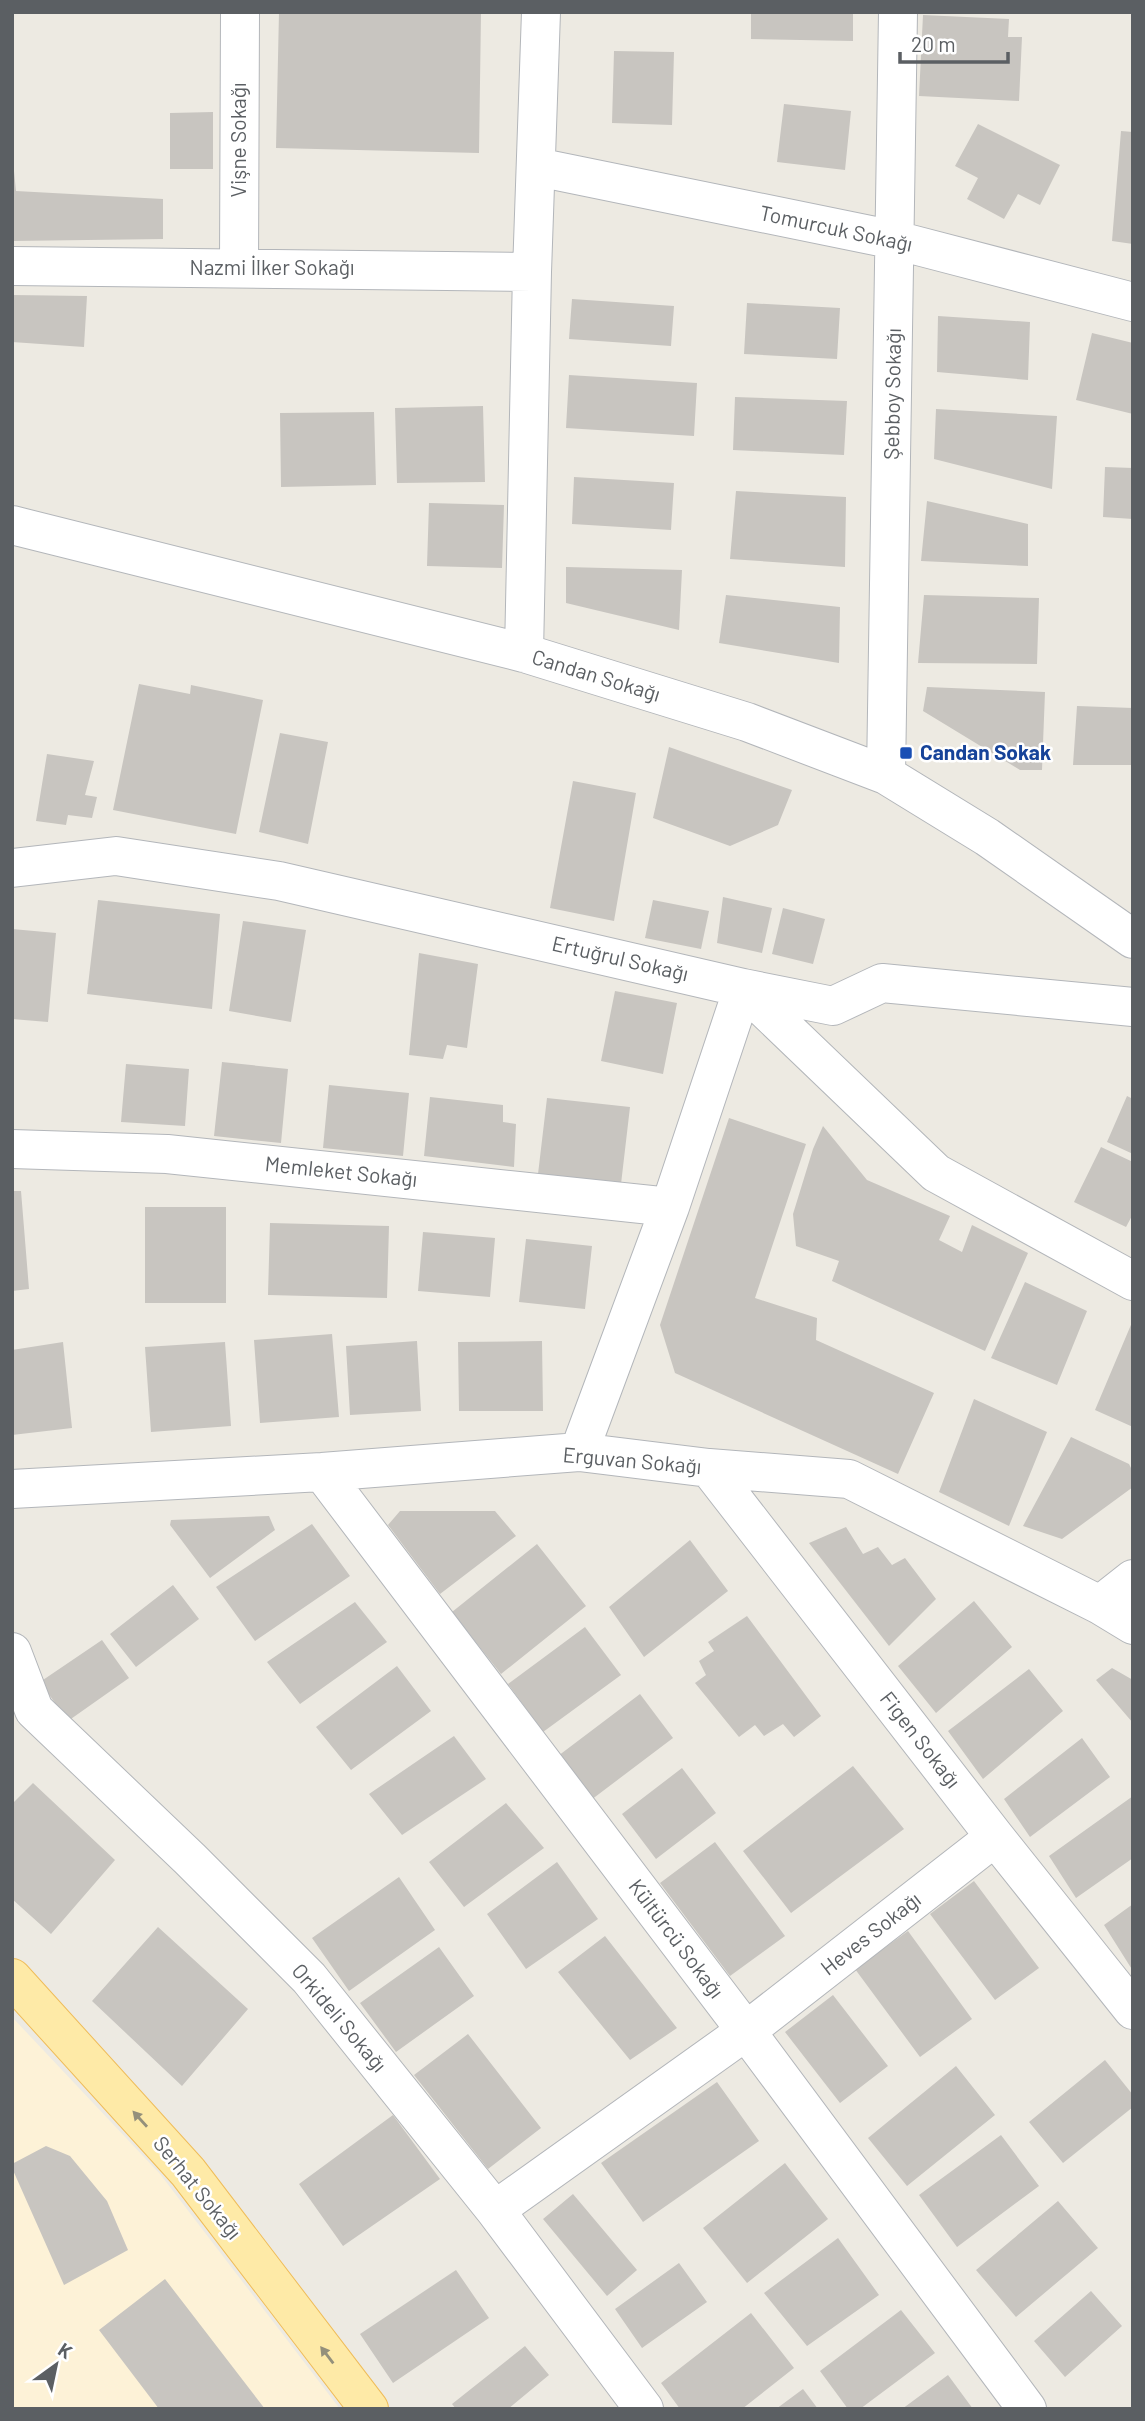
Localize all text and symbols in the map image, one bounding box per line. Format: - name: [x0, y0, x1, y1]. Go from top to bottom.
- scale bar: [900, 21, 1009, 65]
- text: 20 m: [911, 31, 956, 56]
- street label: Vişne Sokağı: [225, 83, 250, 197]
- street label: Tomurcuk Sokağı: [758, 199, 915, 256]
- street label: Nazmi İlker Sokağı: [189, 254, 355, 279]
- street label: Şebboy Sokağı: [878, 328, 905, 460]
- street label: Candan Sokağı: [529, 643, 664, 706]
- place label: Candan Sokak: [920, 739, 1051, 764]
- marker: Candan Sokak: [898, 745, 914, 761]
- street label: Ertuğrul Sokağı: [550, 930, 691, 985]
- street label: Memleket Sokağı: [264, 1150, 419, 1191]
- street label: Erguvan Sokağı: [562, 1441, 702, 1478]
- street label: Figen Sokağı: [876, 1686, 967, 1792]
- street label: Kültürcü Sokağı: [624, 1874, 730, 2002]
- street label: Heves Sokağı: [815, 1886, 925, 1980]
- street label: Orkideli Sokağı: [287, 1958, 393, 2076]
- one-way arrow: [132, 2111, 148, 2128]
- street label: Serhat Sokağı: [149, 2130, 247, 2244]
- north arrow: [21, 2330, 91, 2400]
- text: K: [54, 2337, 77, 2363]
- one-way arrow: [320, 2346, 335, 2364]

